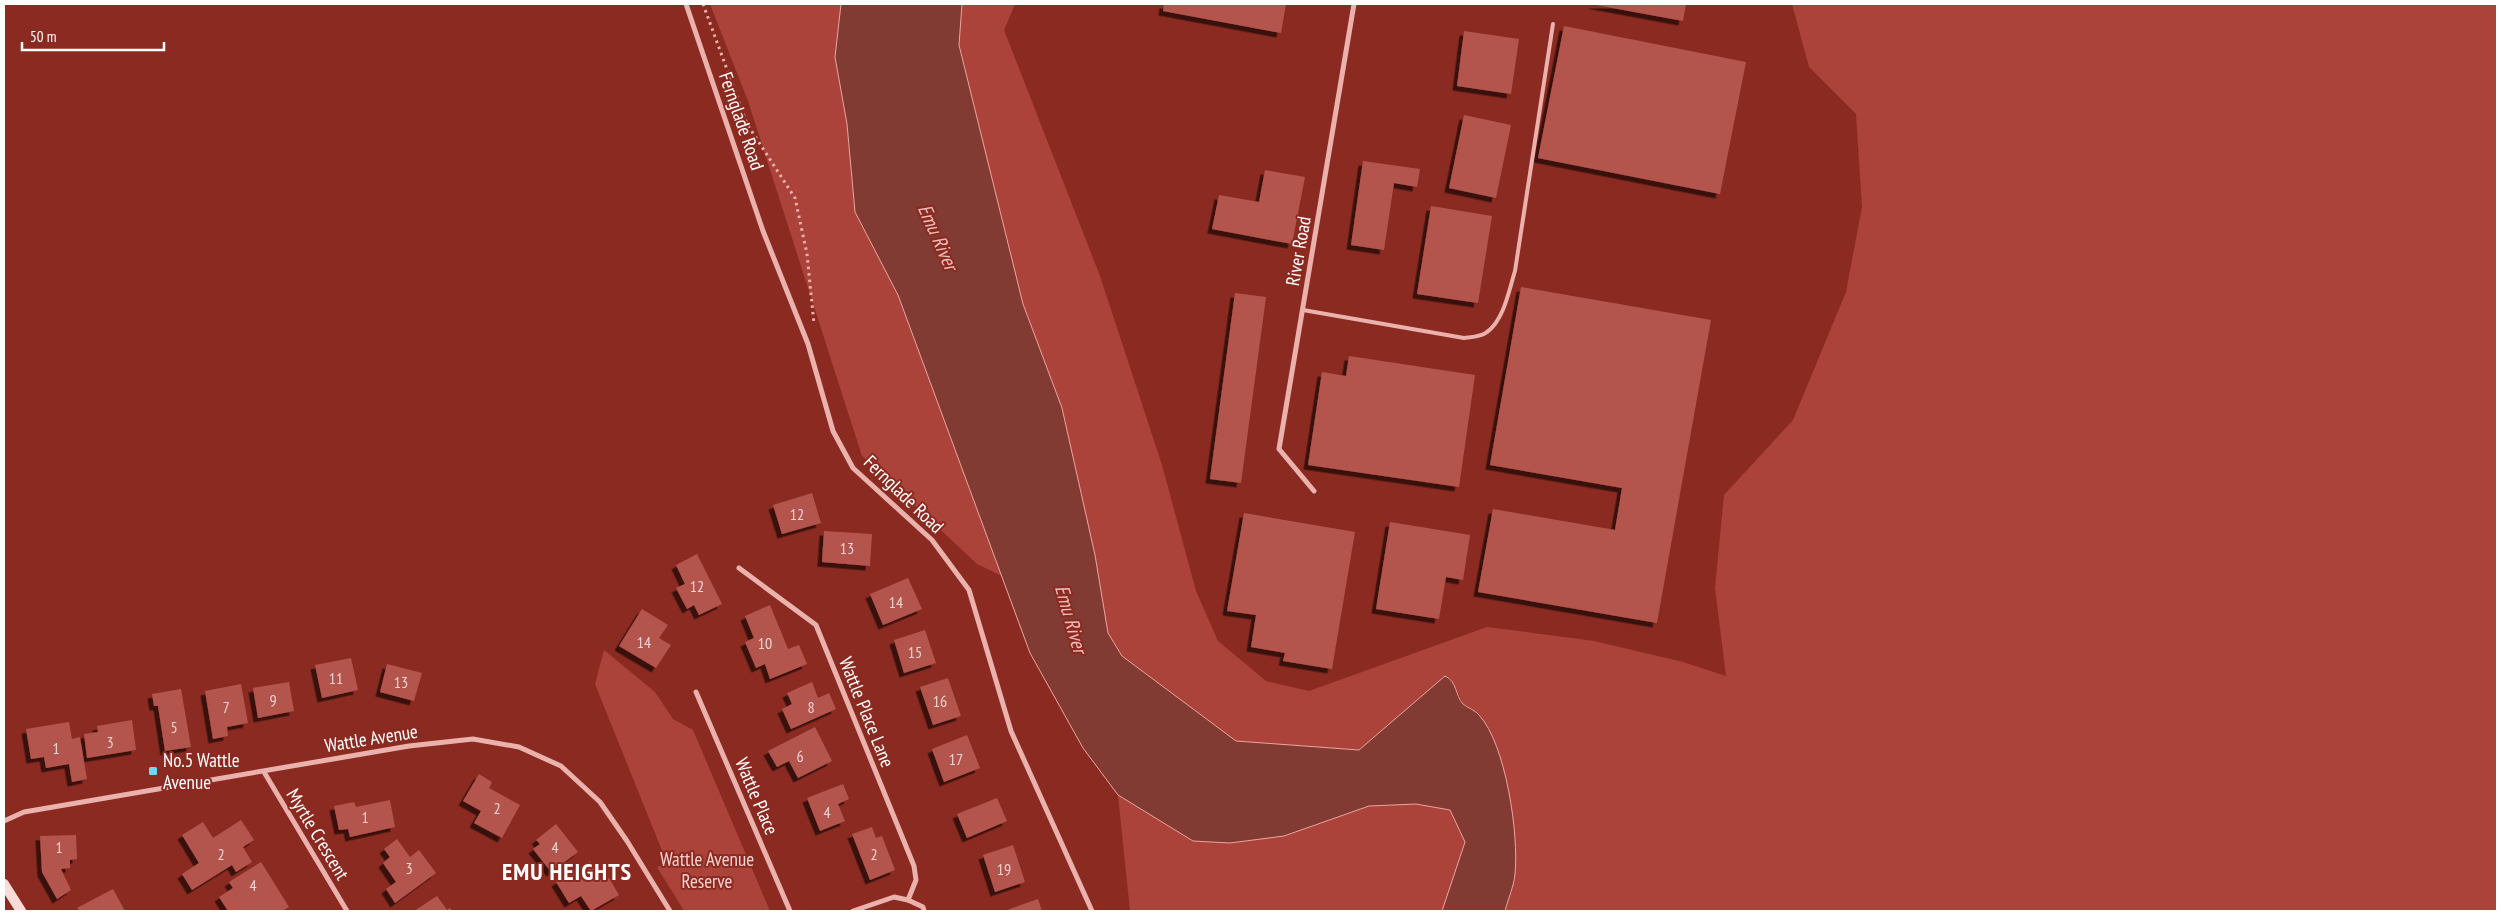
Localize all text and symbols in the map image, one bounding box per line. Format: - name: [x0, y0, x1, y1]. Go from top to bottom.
- scale bar: [22, 20, 165, 52]
- text: 50 m: [30, 27, 56, 46]
- street label: Fernglade Road: [714, 69, 770, 173]
- water label: Emu River: [912, 200, 965, 277]
- street label: River Road: [1280, 214, 1316, 288]
- street label: Fernglade Road: [859, 450, 949, 538]
- house number: 12: [790, 504, 804, 524]
- house number: 13: [840, 538, 854, 558]
- house number: 12: [690, 576, 704, 596]
- water label: Emu River: [1049, 582, 1094, 659]
- house number: 14: [889, 592, 903, 612]
- house number: 14: [637, 632, 651, 652]
- house number: 10: [758, 633, 772, 653]
- house number: 15: [908, 642, 922, 662]
- street label: Wattle Place Lane: [834, 653, 900, 771]
- house number: 11: [329, 668, 343, 688]
- house number: 13: [394, 672, 408, 692]
- house number: 9: [269, 690, 277, 710]
- house number: 16: [933, 691, 947, 711]
- house number: 7: [222, 697, 230, 717]
- house number: 8: [807, 697, 815, 717]
- house number: 5: [170, 717, 178, 737]
- street label: Wattle Avenue: [323, 719, 419, 757]
- house number: 3: [106, 732, 114, 752]
- house number: 1: [52, 738, 60, 758]
- house number: 6: [796, 746, 804, 766]
- place label: No.5 Wattle Avenue: [163, 748, 240, 794]
- house number: 17: [949, 749, 963, 769]
- street label: Wattle Place: [730, 754, 784, 838]
- marker: No.5 Wattle Avenue: [147, 765, 159, 777]
- street label: Myrtle Crescent: [281, 784, 355, 885]
- house number: 2: [493, 798, 501, 818]
- house number: 4: [823, 802, 831, 822]
- house number: 1: [361, 807, 369, 827]
- house number: 1: [55, 837, 63, 857]
- house number: 4: [551, 837, 559, 857]
- house number: 2: [217, 844, 225, 864]
- house number: 2: [870, 844, 878, 864]
- park label: Wattle Avenue Reserve: [660, 847, 754, 893]
- district label: EMU HEIGHTS: [502, 856, 632, 887]
- house number: 3: [405, 858, 413, 878]
- house number: 19: [997, 859, 1011, 879]
- house number: 4: [249, 875, 257, 895]

